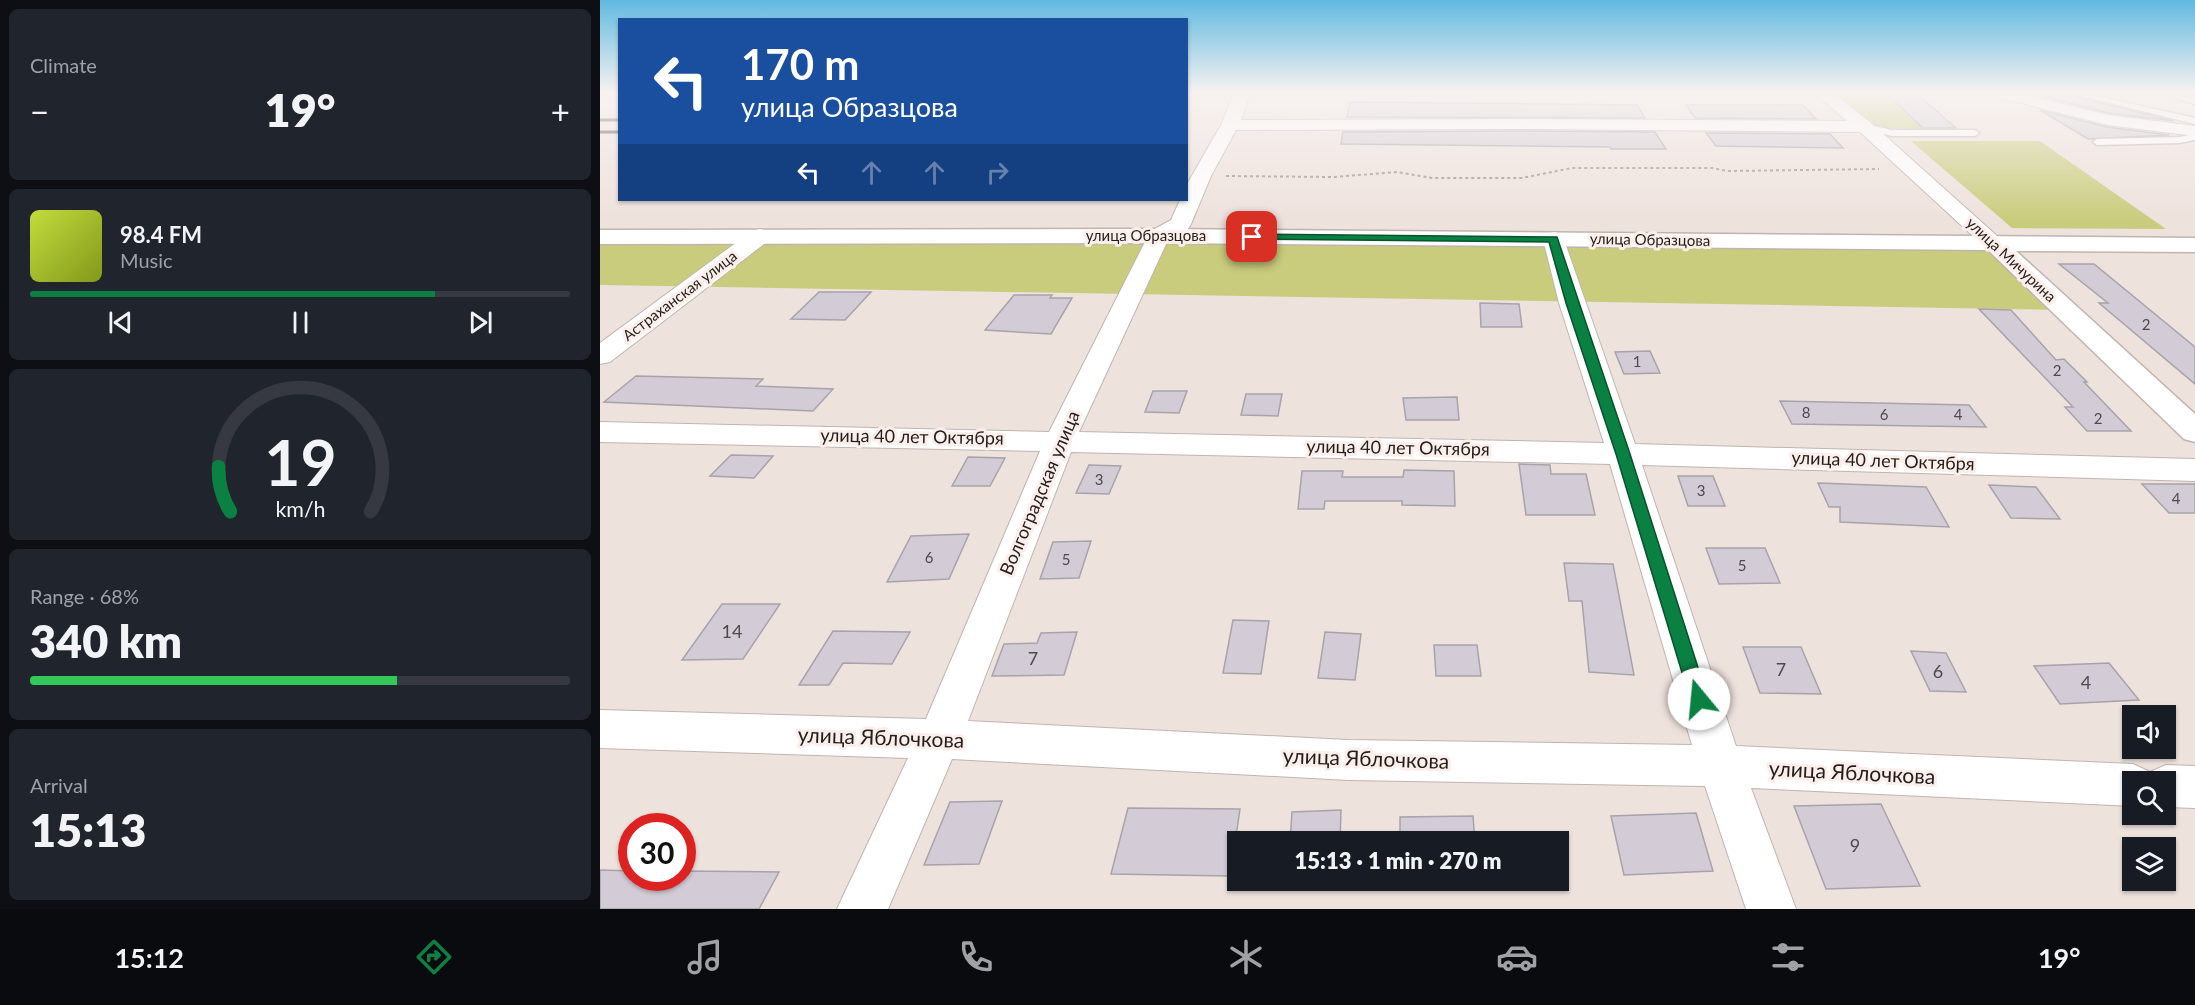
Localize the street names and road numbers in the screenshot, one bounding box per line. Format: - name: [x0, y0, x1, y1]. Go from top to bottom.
- street label: улица Мичурина: [1963, 213, 2060, 305]
- street label: улица Образцова: [1086, 226, 1206, 244]
- street label: улица Образцова: [1590, 229, 1710, 249]
- street label: Астраханская улица: [619, 246, 740, 344]
- street label: Волгоградская улица: [995, 407, 1084, 578]
- street label: улица 40 лет Октября: [820, 423, 1004, 449]
- street label: улица 40 лет Октября: [1306, 434, 1490, 460]
- street label: улица 40 лет Октября: [1791, 446, 1975, 474]
- street label: улица Яблочкова: [797, 721, 965, 752]
- street label: улица Яблочкова: [1282, 742, 1450, 773]
- street label: улица Яблочкова: [1768, 755, 1936, 788]

